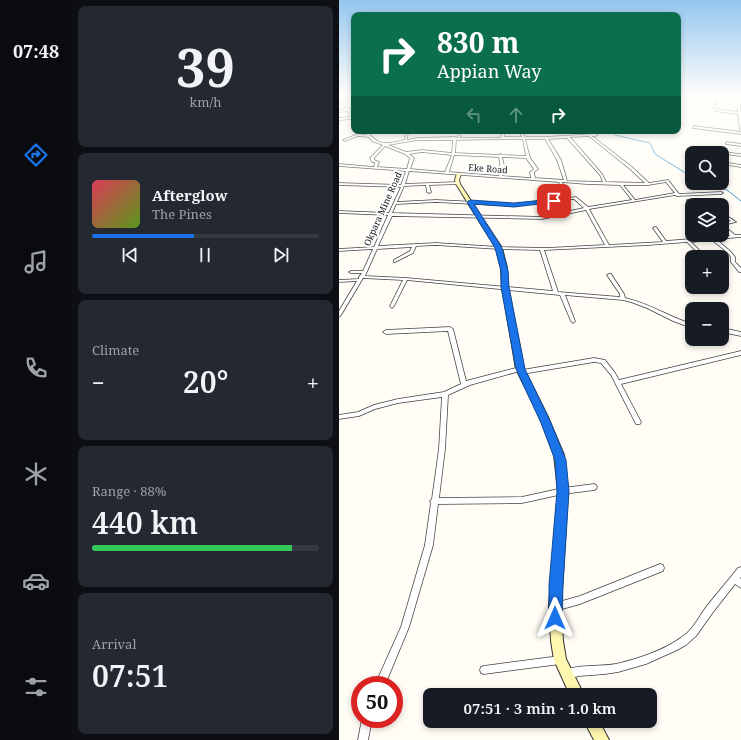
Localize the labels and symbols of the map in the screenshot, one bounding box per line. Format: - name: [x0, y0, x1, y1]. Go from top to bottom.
- street label: Eke Road: [468, 161, 509, 176]
- street label: Okpara Mine Road: [360, 169, 405, 248]
- pin: [537, 184, 571, 218]
- position arrow: [534, 597, 576, 639]
- speed limit sign: 50: [351, 676, 403, 728]

